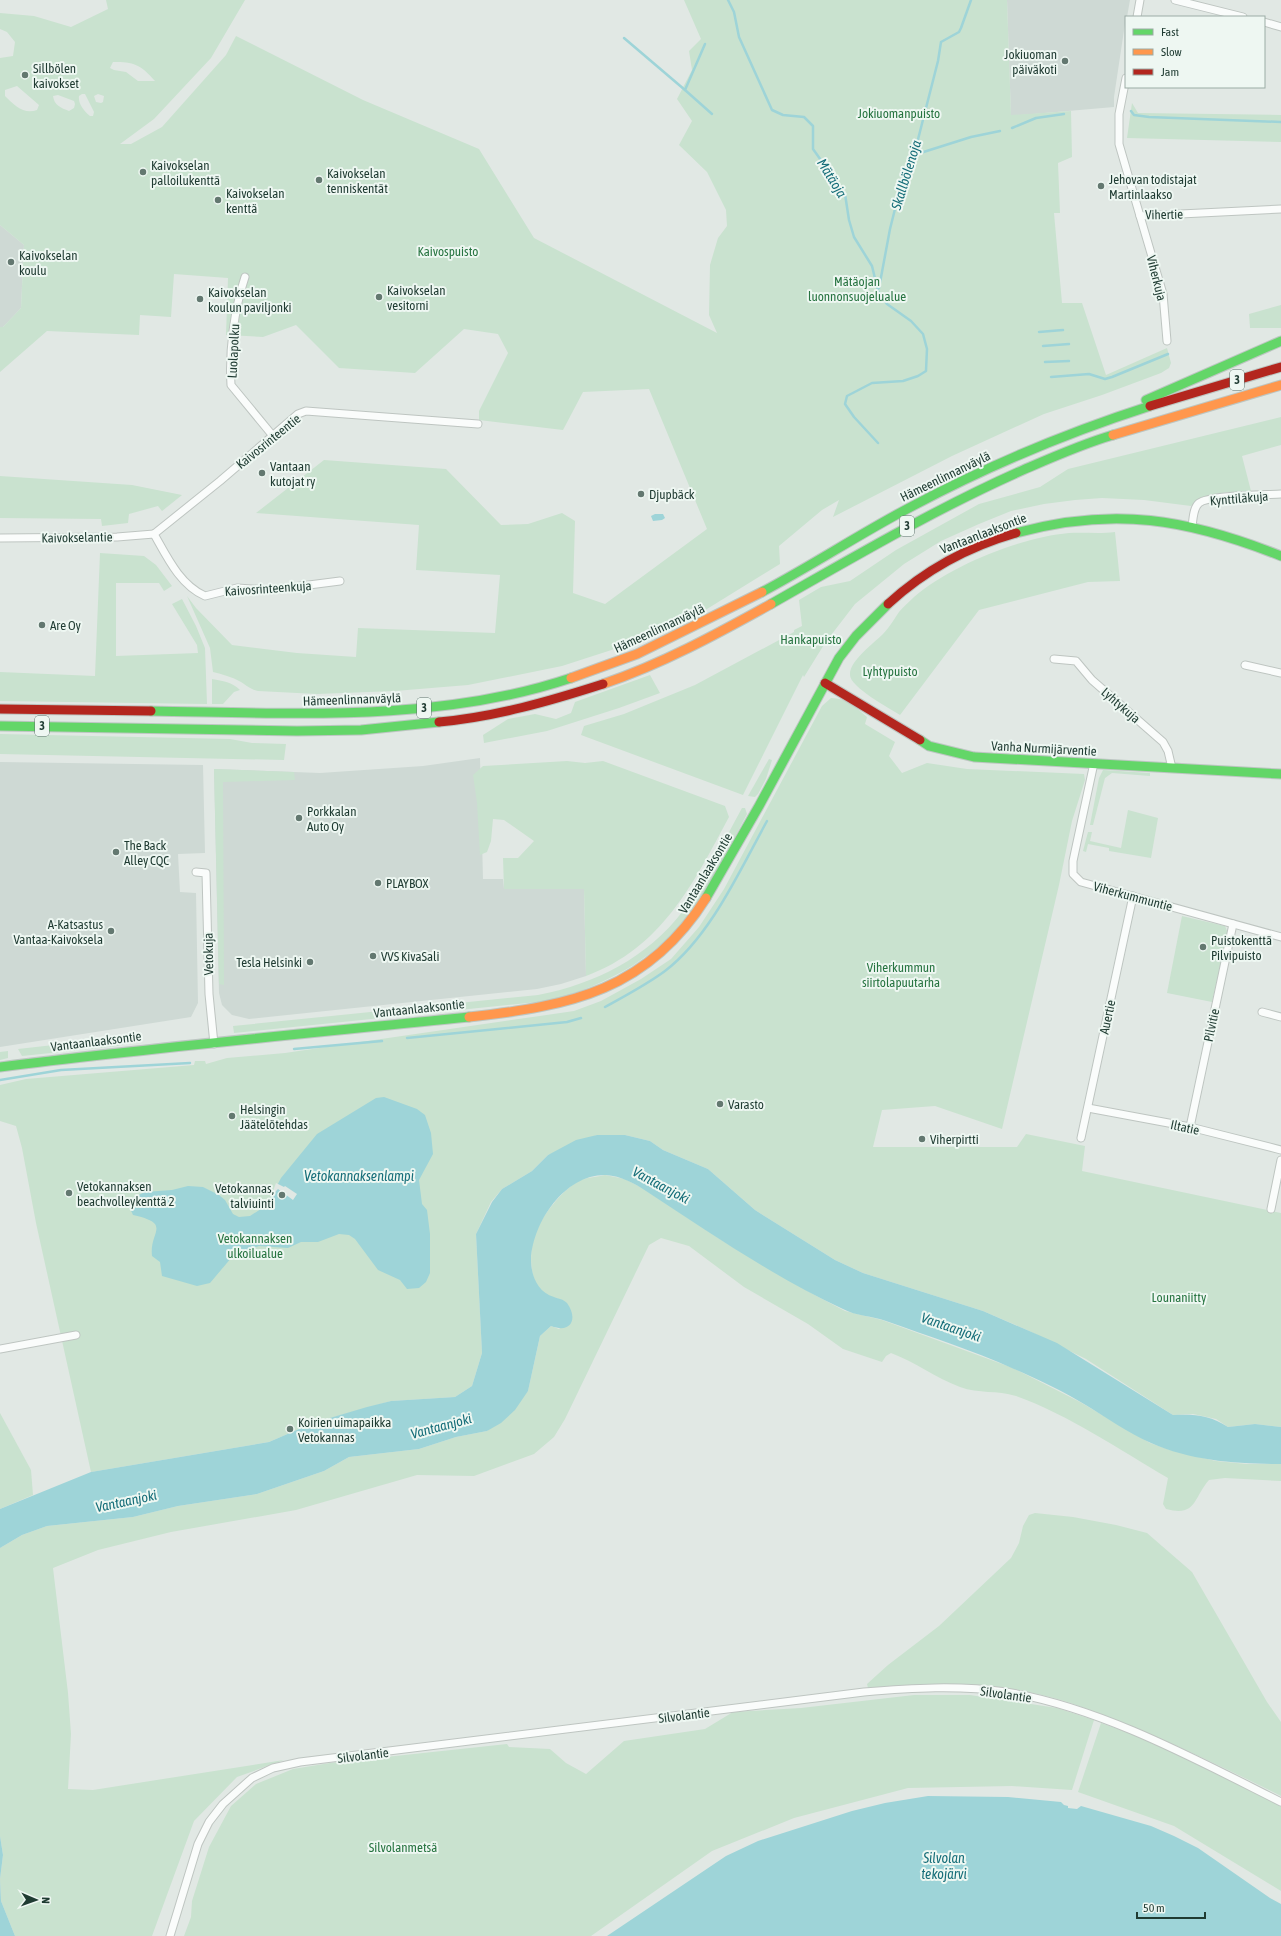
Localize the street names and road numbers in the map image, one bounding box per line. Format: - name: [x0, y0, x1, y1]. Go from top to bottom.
- street label: Vihertie: [1145, 207, 1183, 222]
- street label: Viherkuja: [1144, 254, 1169, 302]
- street label: Luolapolku: [225, 323, 242, 379]
- road number: 3: [1230, 370, 1244, 390]
- street label: Kaivosrinteentie: [233, 411, 304, 472]
- street label: Hämeenlinnanväylä: [898, 448, 993, 505]
- street label: Kynttiläkuja: [1209, 488, 1269, 509]
- street label: Vantaanlaaksontie: [938, 510, 1029, 557]
- road number: 3: [900, 516, 914, 536]
- street label: Kaivokselantie: [41, 529, 113, 546]
- street label: Kaivosrinteenkuja: [224, 578, 312, 599]
- street label: Hämeenlinnanväylä: [611, 601, 707, 656]
- street label: Lyhtykuja: [1098, 684, 1143, 726]
- street label: Hämeenlinnanväylä: [303, 690, 402, 709]
- road number: 3: [417, 698, 431, 718]
- road number: 3: [35, 716, 49, 736]
- street label: Vanha Nurmijärventie: [991, 738, 1097, 759]
- street label: Vantaanlaaksontie: [675, 830, 735, 916]
- street label: Viherkummuntie: [1092, 879, 1174, 914]
- street label: Vetokuja: [201, 933, 216, 975]
- street label: Vantaanlaaksontie: [373, 996, 465, 1021]
- street label: Auertie: [1097, 998, 1118, 1036]
- street label: Pilvitie: [1201, 1007, 1222, 1043]
- street label: Vantaanlaaksontie: [50, 1028, 142, 1055]
- street label: Iltatie: [1169, 1117, 1201, 1138]
- street label: Silvolantie: [979, 1683, 1033, 1706]
- street label: Silvolantie: [658, 1705, 711, 1726]
- street label: Silvolantie: [337, 1745, 390, 1766]

